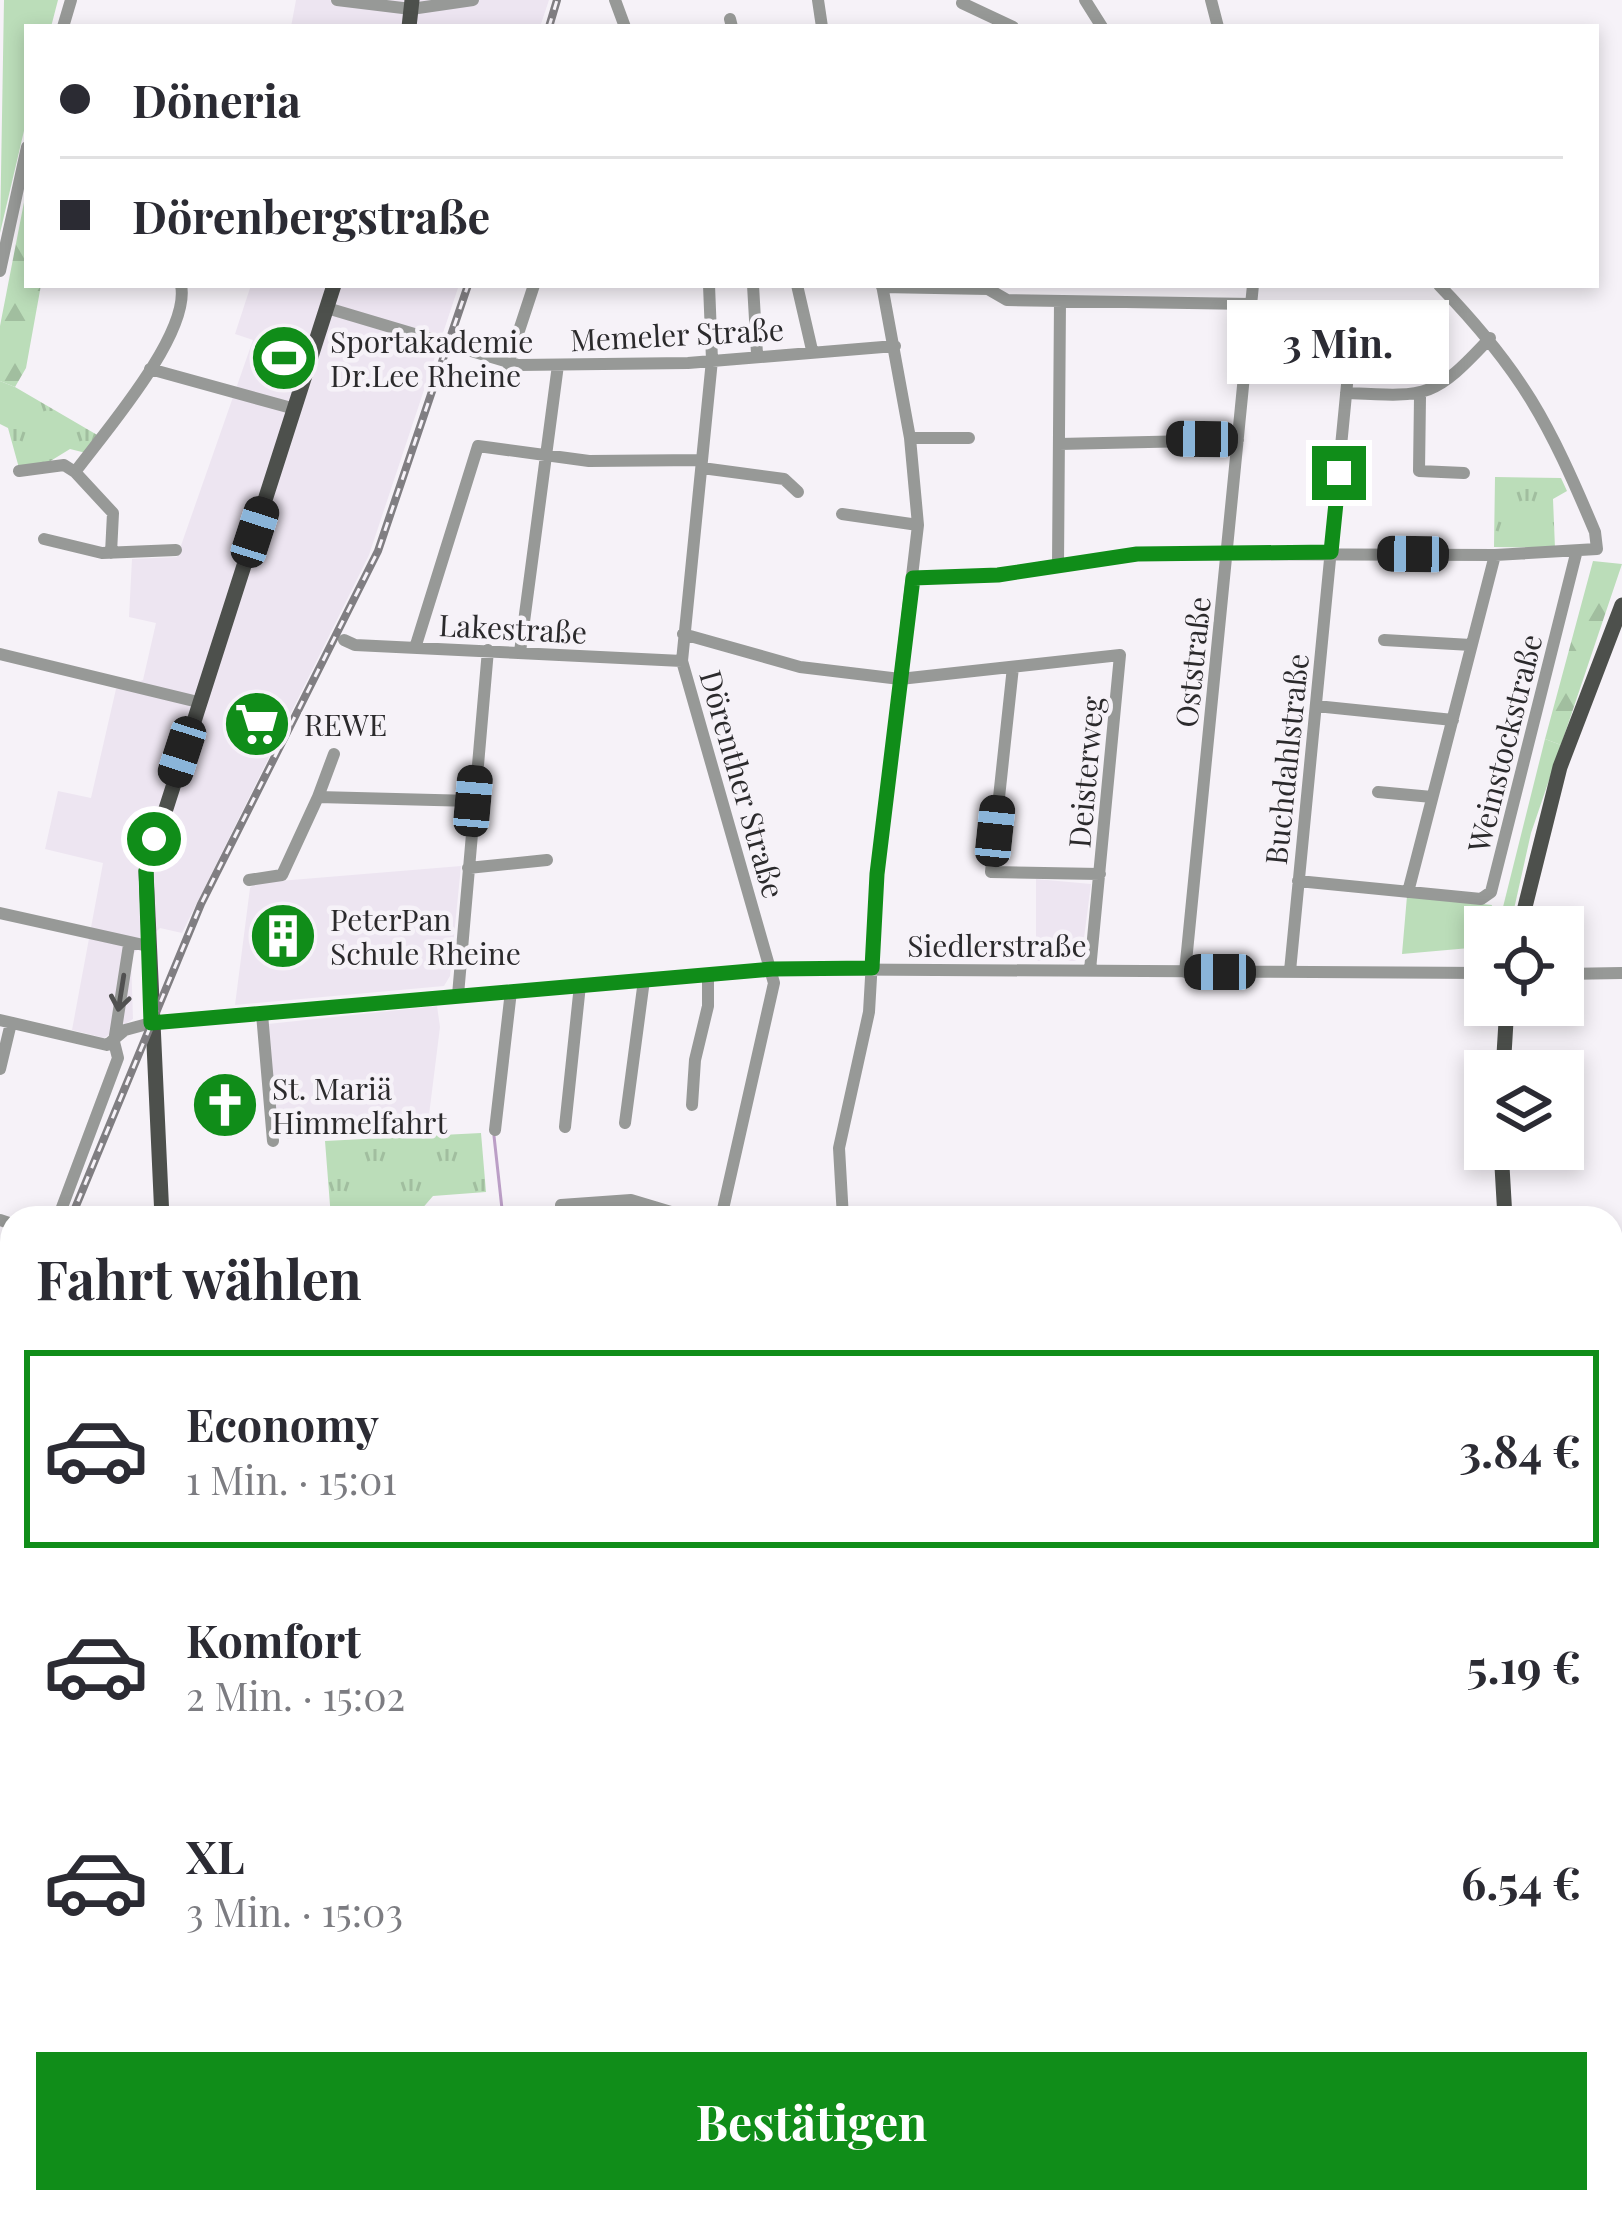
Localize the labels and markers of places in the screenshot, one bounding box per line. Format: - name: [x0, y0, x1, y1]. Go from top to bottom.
- place label: Sportakademie Dr.Lee Rheine: [330, 321, 533, 395]
- sports icon: Sportakademie Dr.Lee Rheine: [249, 323, 319, 393]
- supermarket icon: REWE: [222, 689, 292, 759]
- place label: REWE: [304, 704, 387, 744]
- place label: PeterPan Schule Rheine: [330, 899, 521, 973]
- building icon: PeterPan Schule Rheine: [248, 901, 318, 971]
- place label: St. Mariä Himmelfahrt: [272, 1068, 447, 1142]
- church icon: St. Mariä Himmelfahrt: [190, 1070, 260, 1140]

